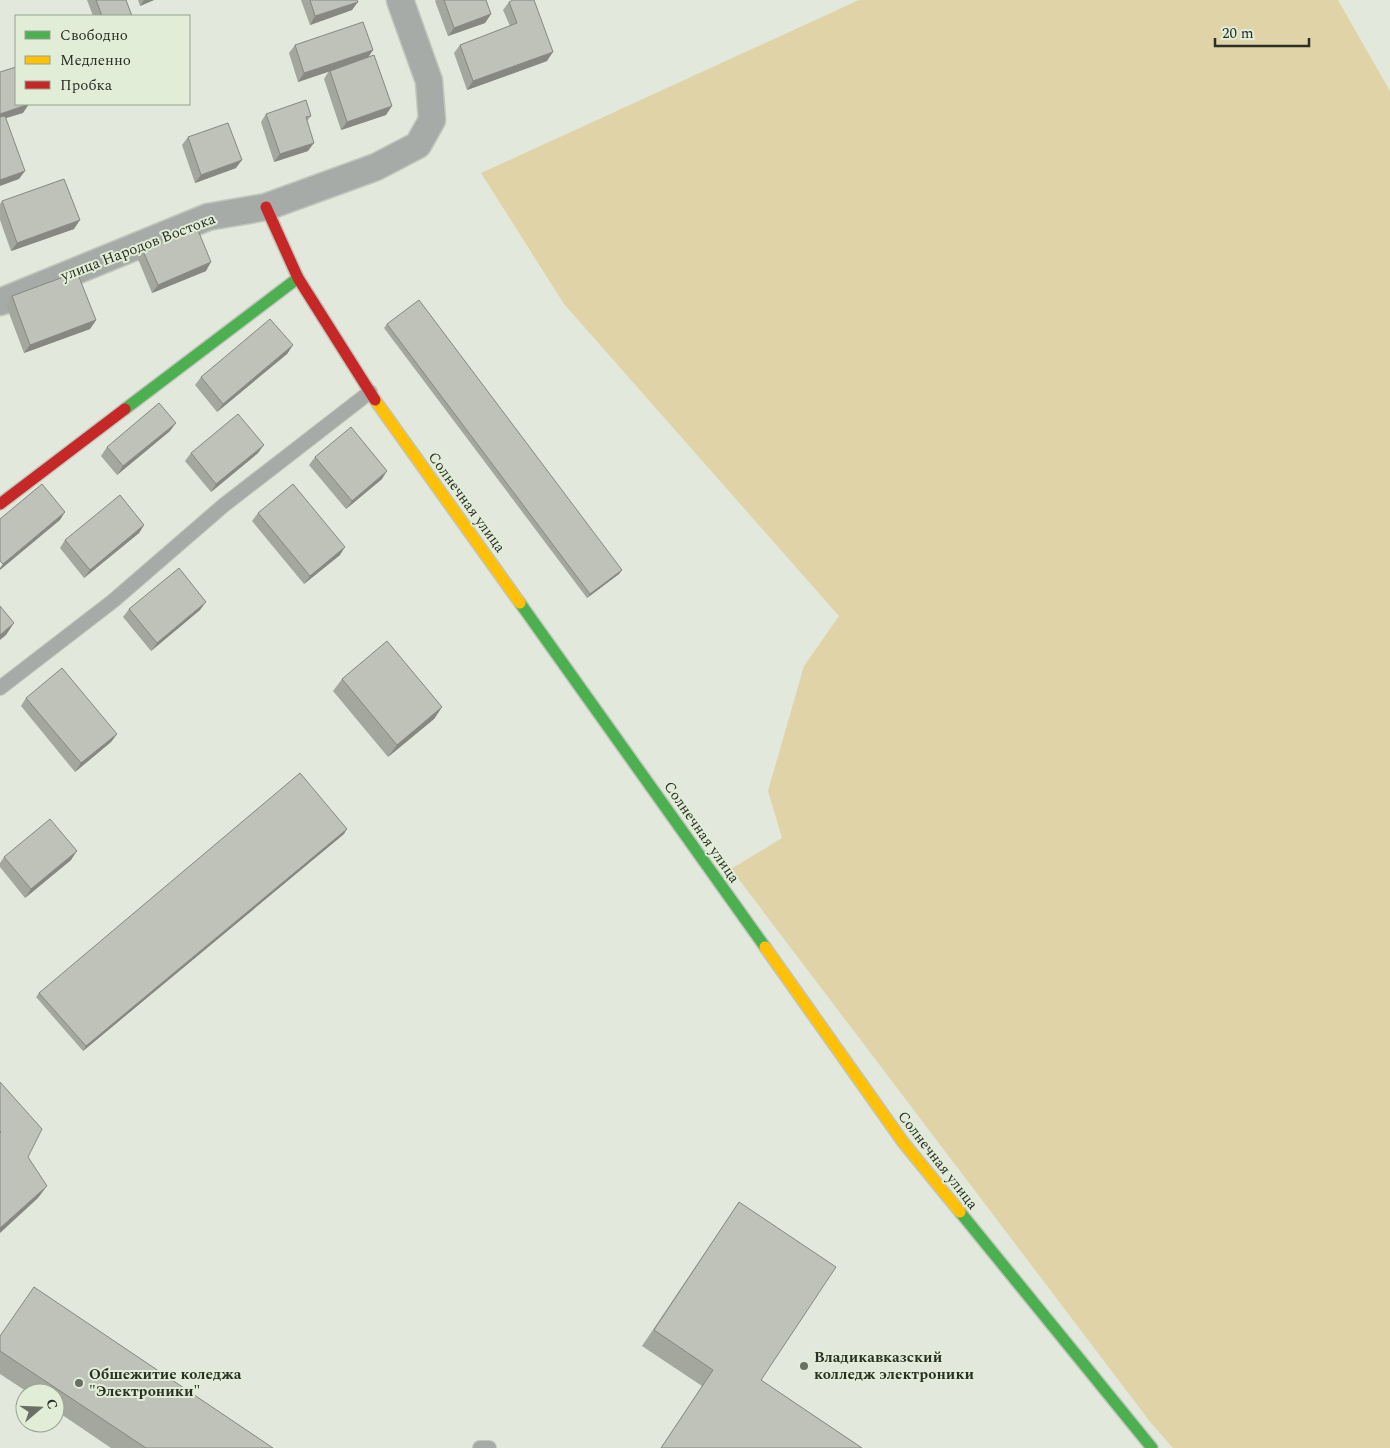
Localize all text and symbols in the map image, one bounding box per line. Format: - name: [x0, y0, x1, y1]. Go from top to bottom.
- legend: [15, 15, 190, 105]
- scale bar: [1215, 15, 1309, 47]
- text: 20 m: [1222, 22, 1254, 45]
- text: Свободно: [60, 24, 128, 47]
- text: Медленно: [60, 49, 131, 72]
- text: Пробка: [60, 74, 113, 97]
- street label: улица Народов Востока: [57, 207, 220, 288]
- street label: Солнечная улица: [422, 447, 511, 558]
- street label: Солнечная улица: [658, 777, 746, 888]
- street label: Солнечная улица: [892, 1106, 984, 1215]
- place label: Владикавказский колледж электроники: [814, 1346, 974, 1386]
- marker: Владикавказский колледж электроники: [798, 1360, 810, 1372]
- place label: Обшежитие коледжа "Электроники": [89, 1363, 242, 1403]
- marker: Обшежитие коледжа "Электроники": [73, 1377, 85, 1389]
- north arrow: [15, 1383, 65, 1433]
- text: С: [40, 1396, 63, 1412]

